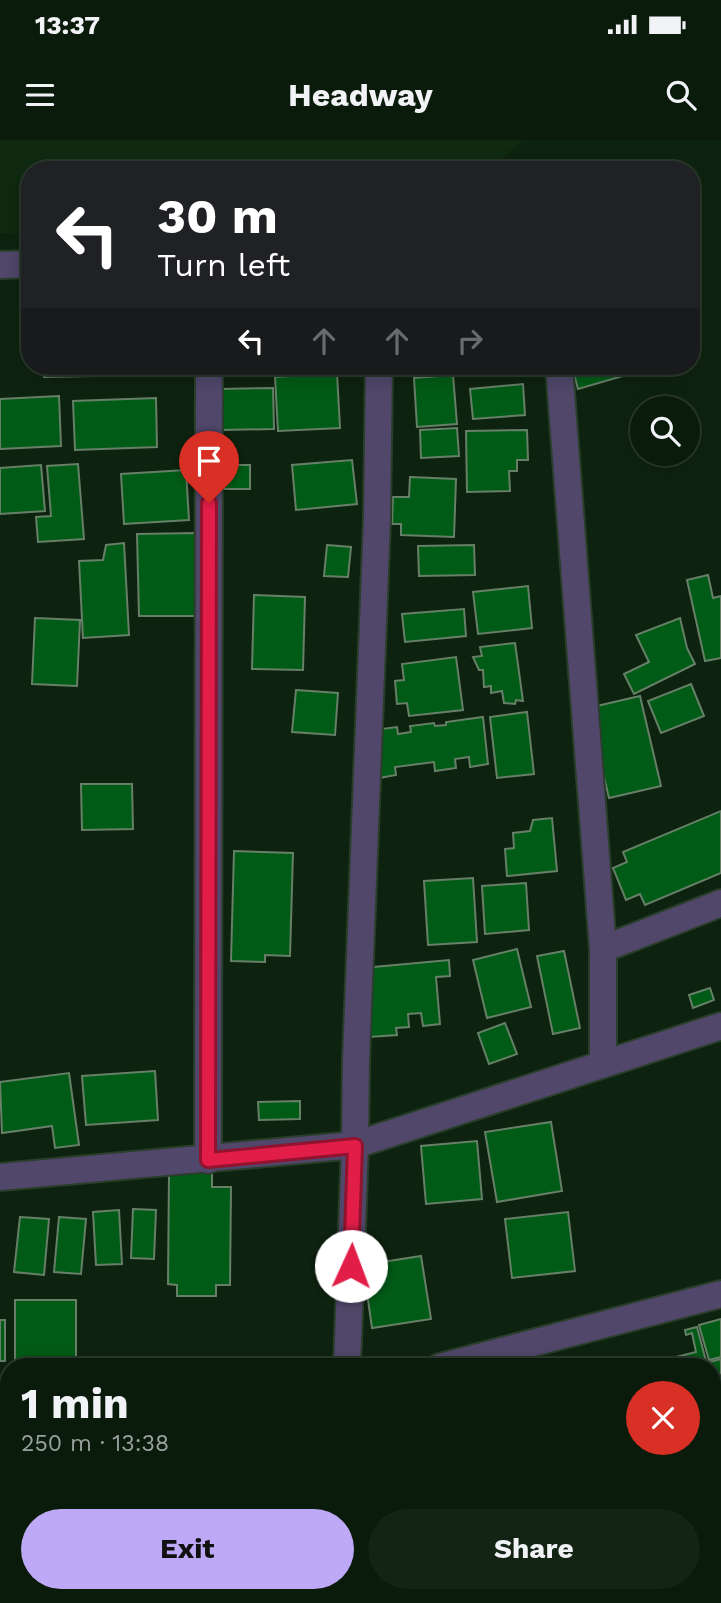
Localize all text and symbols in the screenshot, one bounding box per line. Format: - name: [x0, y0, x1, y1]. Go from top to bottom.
- text: 13:37: [35, 10, 100, 40]
- icon: menu: [21, 76, 59, 114]
- text: Headway: [288, 76, 433, 114]
- icon: search: [662, 76, 700, 114]
- text: 30 m: [157, 187, 278, 245]
- icon: left: [42, 189, 133, 280]
- text: Turn left: [157, 246, 290, 284]
- icon: left: [232, 322, 270, 360]
- icon: ahead: [305, 322, 343, 360]
- icon: ahead: [378, 322, 416, 360]
- icon: right: [451, 322, 489, 360]
- map controls: [630, 396, 700, 466]
- button: search: [630, 396, 700, 466]
- pin: [179, 431, 239, 503]
- icon: arrive: [190, 442, 228, 480]
- position arrow: [314, 1229, 388, 1303]
- text: 1 min: [21, 1379, 129, 1428]
- button: close: [626, 1381, 700, 1455]
- text: 250 m · 13:38: [21, 1430, 169, 1457]
- button: Exit: [21, 1509, 354, 1589]
- button: Share: [368, 1509, 700, 1589]

